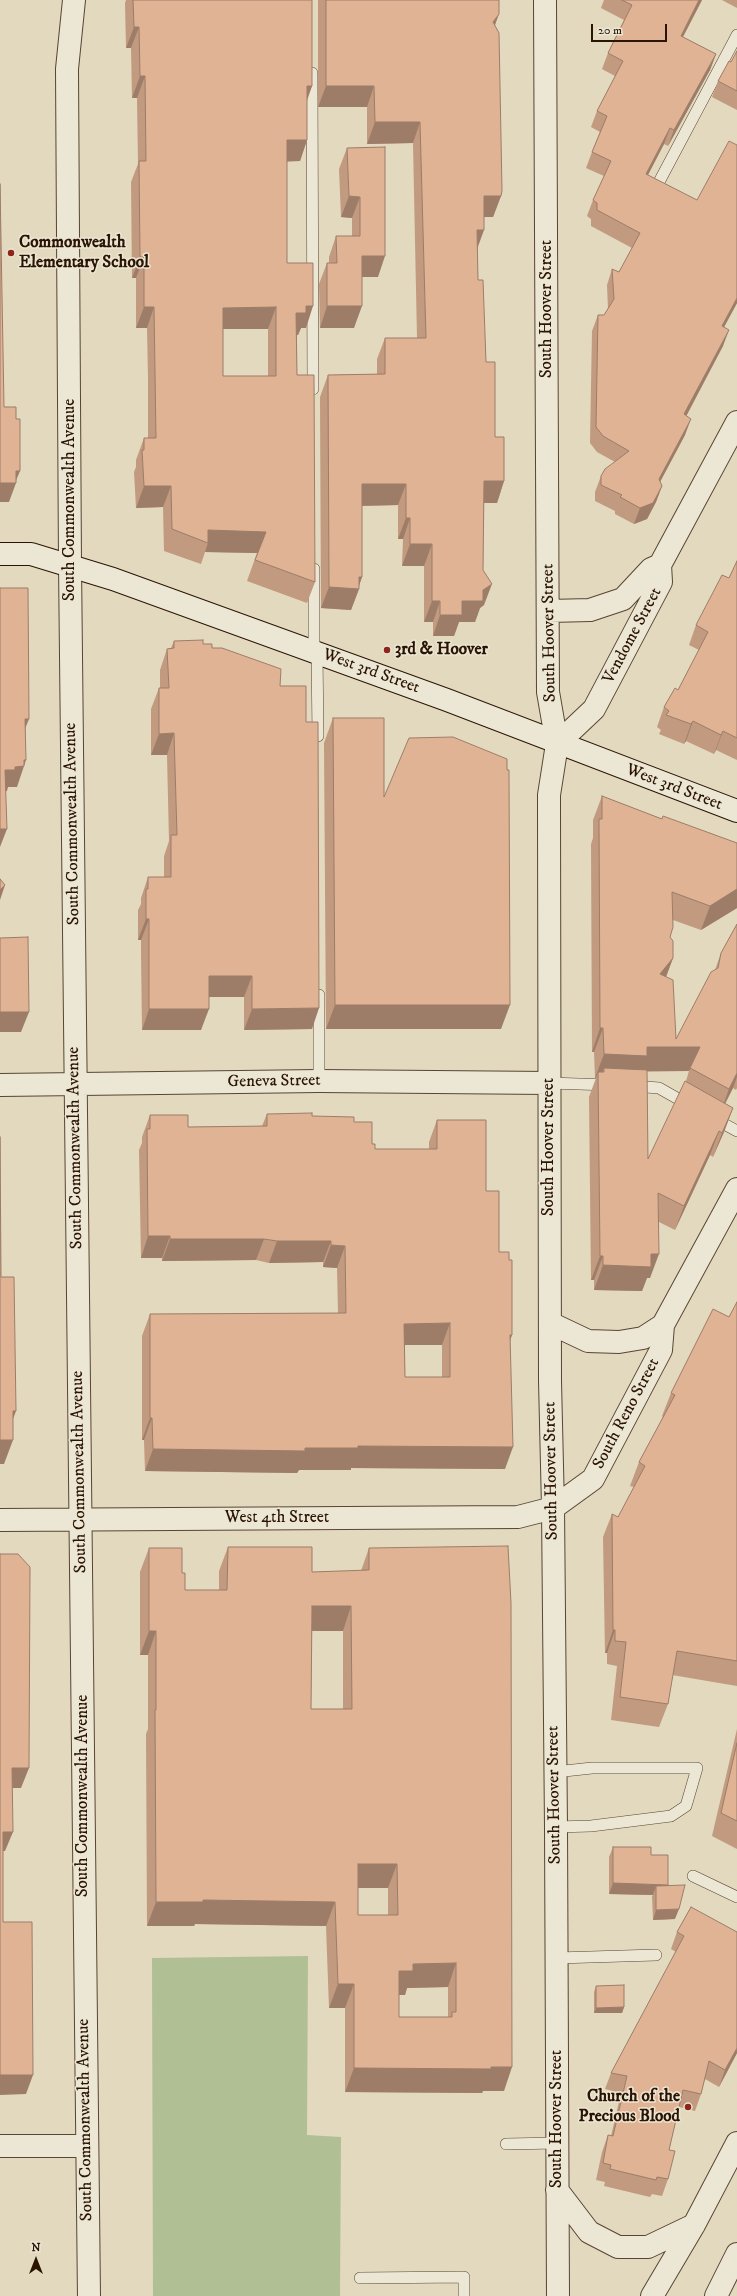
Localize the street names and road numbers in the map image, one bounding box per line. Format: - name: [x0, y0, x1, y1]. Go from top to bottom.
- street label: South Hoover Street: [537, 240, 557, 378]
- street label: South Commonwealth Avenue: [60, 399, 80, 601]
- street label: South Hoover Street: [539, 564, 561, 702]
- street label: Vendome Street: [599, 584, 667, 688]
- street label: West 3rd Street: [320, 645, 422, 699]
- street label: South Commonwealth Avenue: [61, 722, 85, 926]
- street label: West 3rd Street: [623, 760, 725, 816]
- street label: South Commonwealth Avenue: [64, 1046, 88, 1250]
- street label: Geneva Street: [227, 1071, 321, 1093]
- street label: South Hoover Street: [539, 1078, 559, 1216]
- street label: South Reno Street: [589, 1355, 665, 1473]
- street label: South Commonwealth Avenue: [68, 1370, 92, 1574]
- street label: South Hoover Street: [541, 1402, 563, 1540]
- street label: West 4th Street: [225, 1508, 329, 1528]
- street label: South Commonwealth Avenue: [73, 1695, 93, 1897]
- street label: South Hoover Street: [544, 1726, 566, 1864]
- street label: South Commonwealth Avenue: [74, 2018, 98, 2222]
- street label: South Hoover Street: [547, 2050, 567, 2188]

